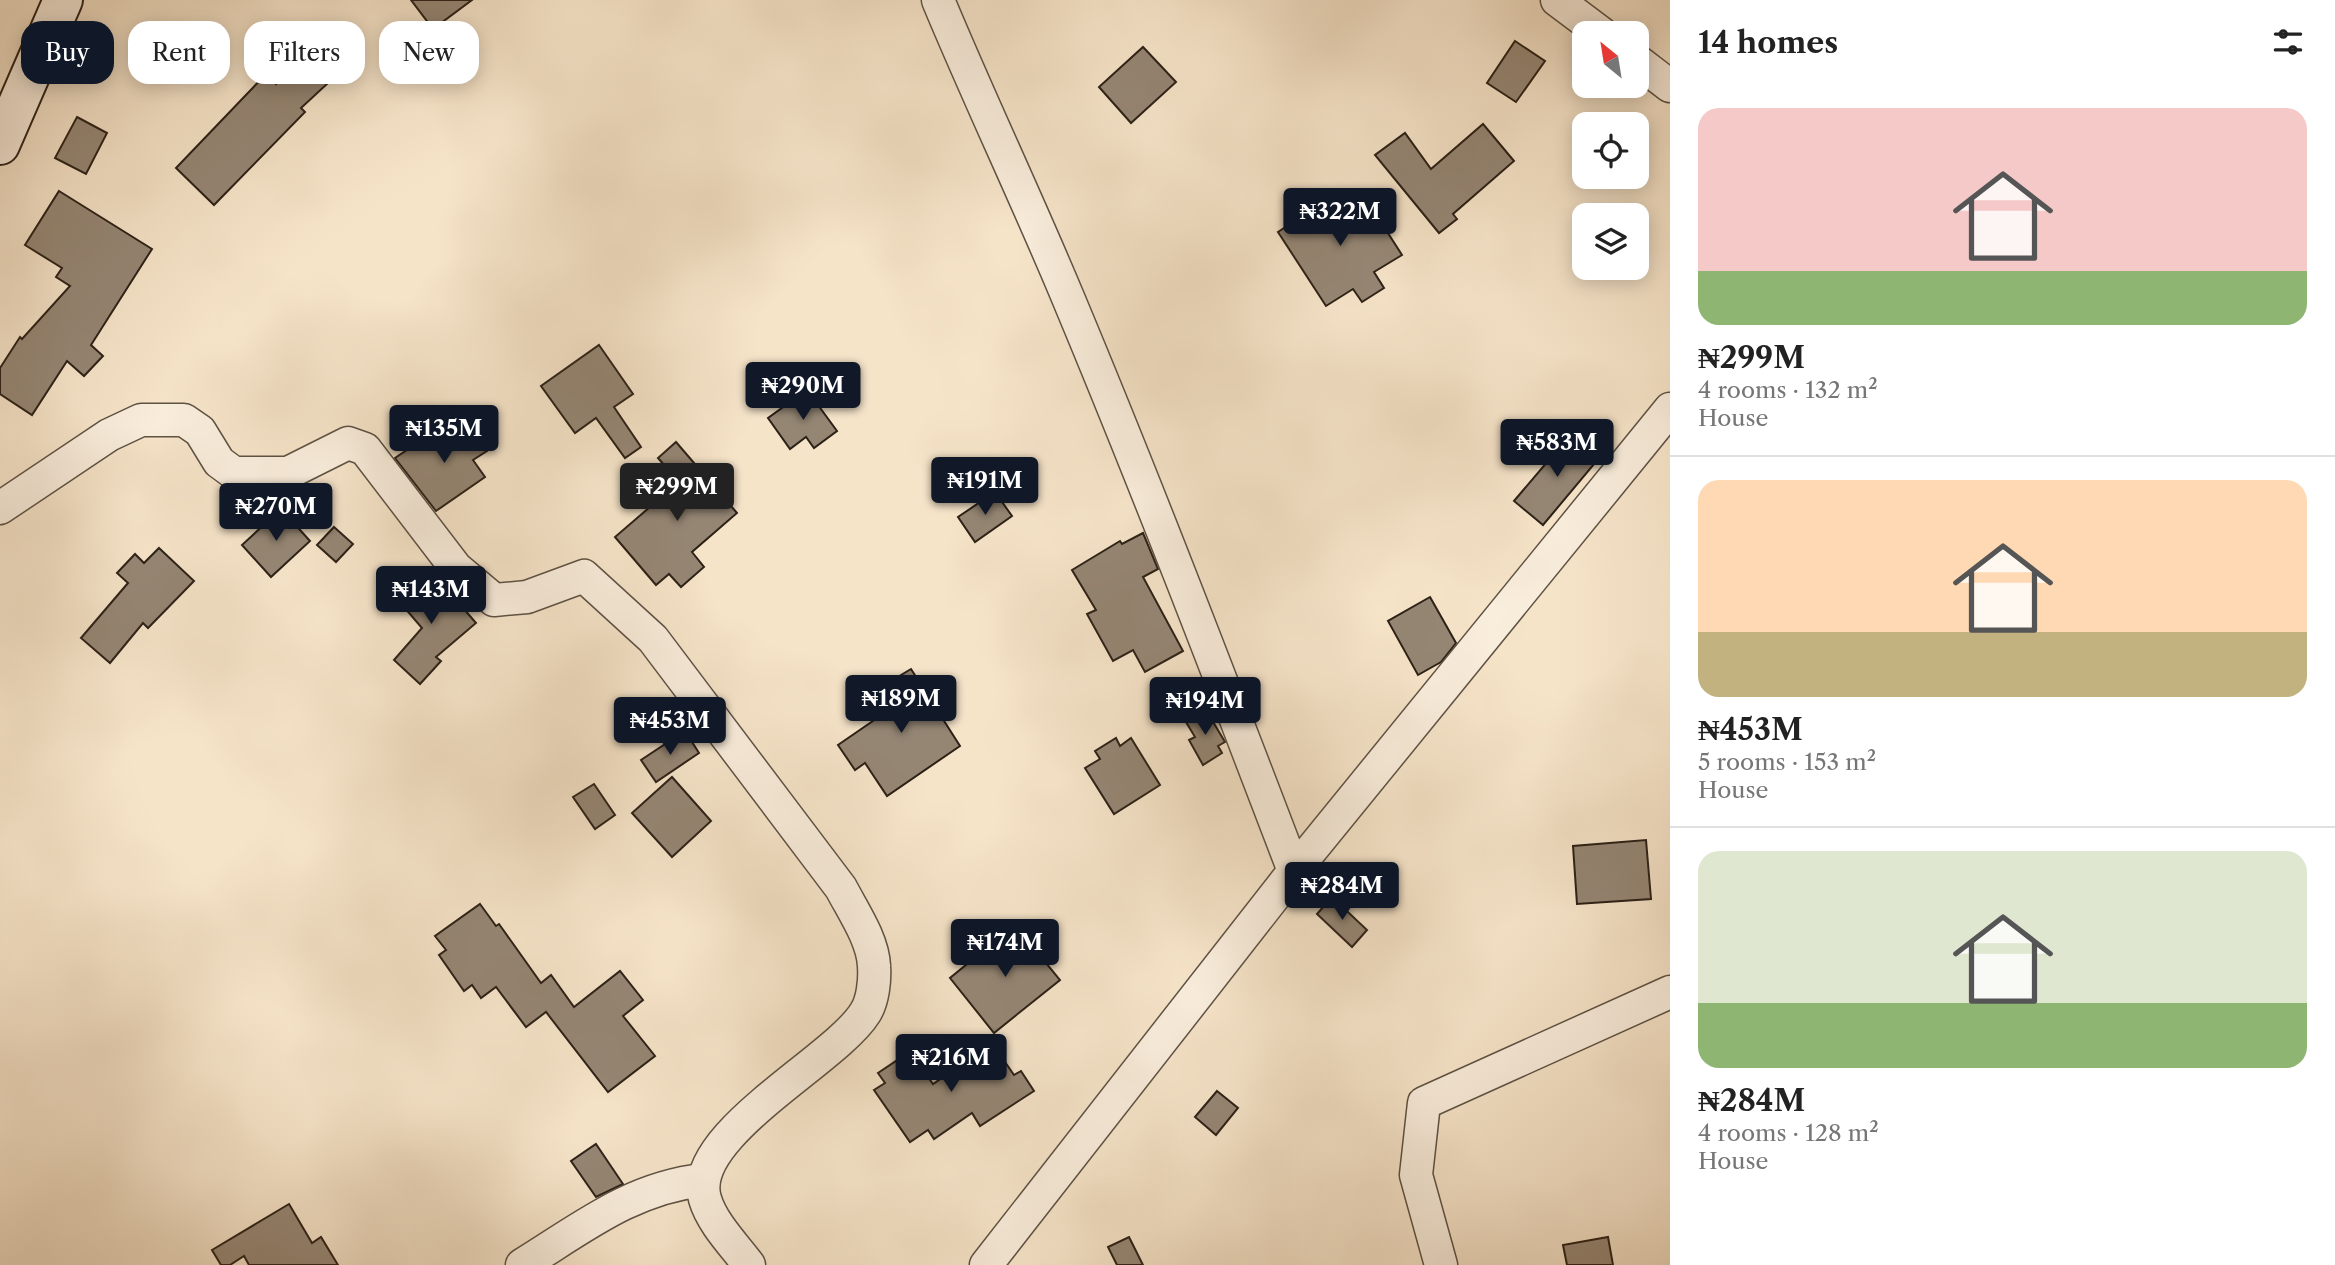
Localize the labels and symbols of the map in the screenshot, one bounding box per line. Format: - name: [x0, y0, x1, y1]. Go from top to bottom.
- north arrow: [1572, 21, 1648, 98]
- pin: ₦322M: [1291, 188, 1389, 248]
- pin: ₦290M: [754, 362, 852, 422]
- pin: ₦135M: [395, 406, 493, 465]
- pin: ₦583M: [1508, 420, 1606, 479]
- pin: ₦191M: [936, 458, 1034, 517]
- pin: ₦299M: [628, 463, 726, 523]
- pin: ₦270M: [227, 484, 325, 543]
- pin: ₦143M: [382, 566, 480, 626]
- pin: ₦189M: [852, 676, 950, 735]
- pin: ₦194M: [1156, 678, 1254, 737]
- pin: ₦453M: [621, 698, 719, 757]
- pin: ₦284M: [1293, 862, 1391, 922]
- pin: ₦174M: [956, 920, 1054, 979]
- pin: ₦216M: [902, 1034, 1000, 1094]

